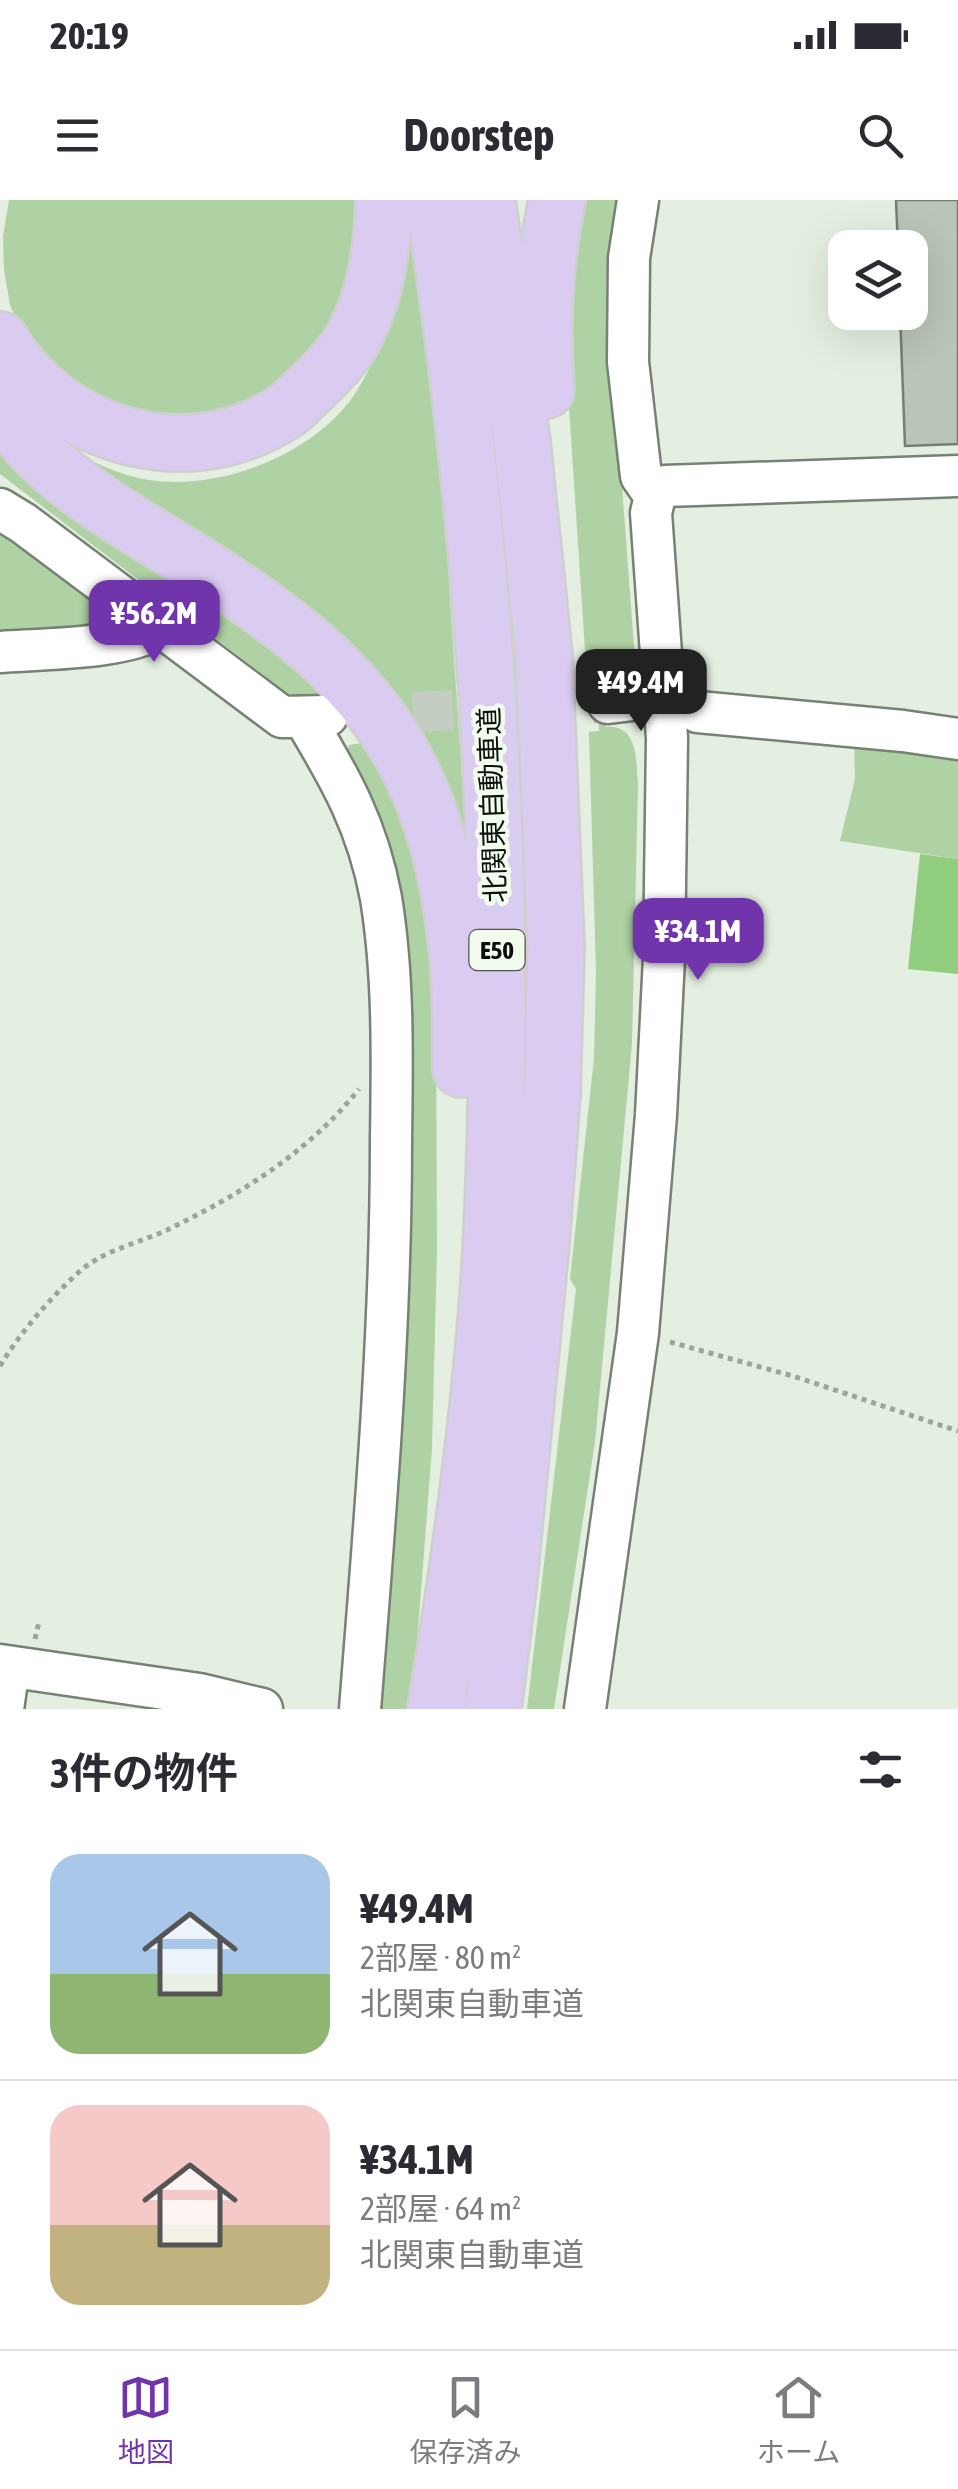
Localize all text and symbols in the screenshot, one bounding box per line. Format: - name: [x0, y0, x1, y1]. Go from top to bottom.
- text: 20:19: [50, 14, 129, 57]
- icon: menu: [50, 108, 105, 163]
- icon: search: [853, 108, 908, 163]
- text: Doorstep: [404, 109, 554, 161]
- map controls: [828, 230, 928, 330]
- button: layers: [828, 230, 928, 330]
- pin: ¥56.2M: [73, 580, 235, 665]
- text: ¥56.2M: [111, 594, 197, 631]
- pin: ¥49.4M: [560, 649, 722, 734]
- text: ¥49.4M: [598, 663, 684, 700]
- street label: 北関東自動車道: [473, 706, 511, 904]
- pin: ¥34.1M: [617, 898, 779, 983]
- text: ¥34.1M: [655, 912, 741, 949]
- road number: E50: [470, 930, 524, 970]
- icon: filters: [853, 1742, 908, 1797]
- text: 3件の物件: [50, 1749, 238, 1797]
- text: ¥49.4M: [360, 1884, 474, 1932]
- icon: home: [130, 1894, 250, 2014]
- text: 2部屋 · 80 m²: [360, 1939, 521, 1976]
- text: 北関東自動車道: [360, 1985, 584, 2022]
- text: ¥34.1M: [360, 2135, 474, 2183]
- icon: home: [130, 2145, 250, 2265]
- text: 2部屋 · 64 m²: [360, 2190, 521, 2227]
- text: 北関東自動車道: [360, 2236, 584, 2273]
- tab: 地図: [118, 2370, 174, 2470]
- tab: 保存済み: [409, 2370, 521, 2470]
- tab: ホーム: [757, 2370, 840, 2470]

